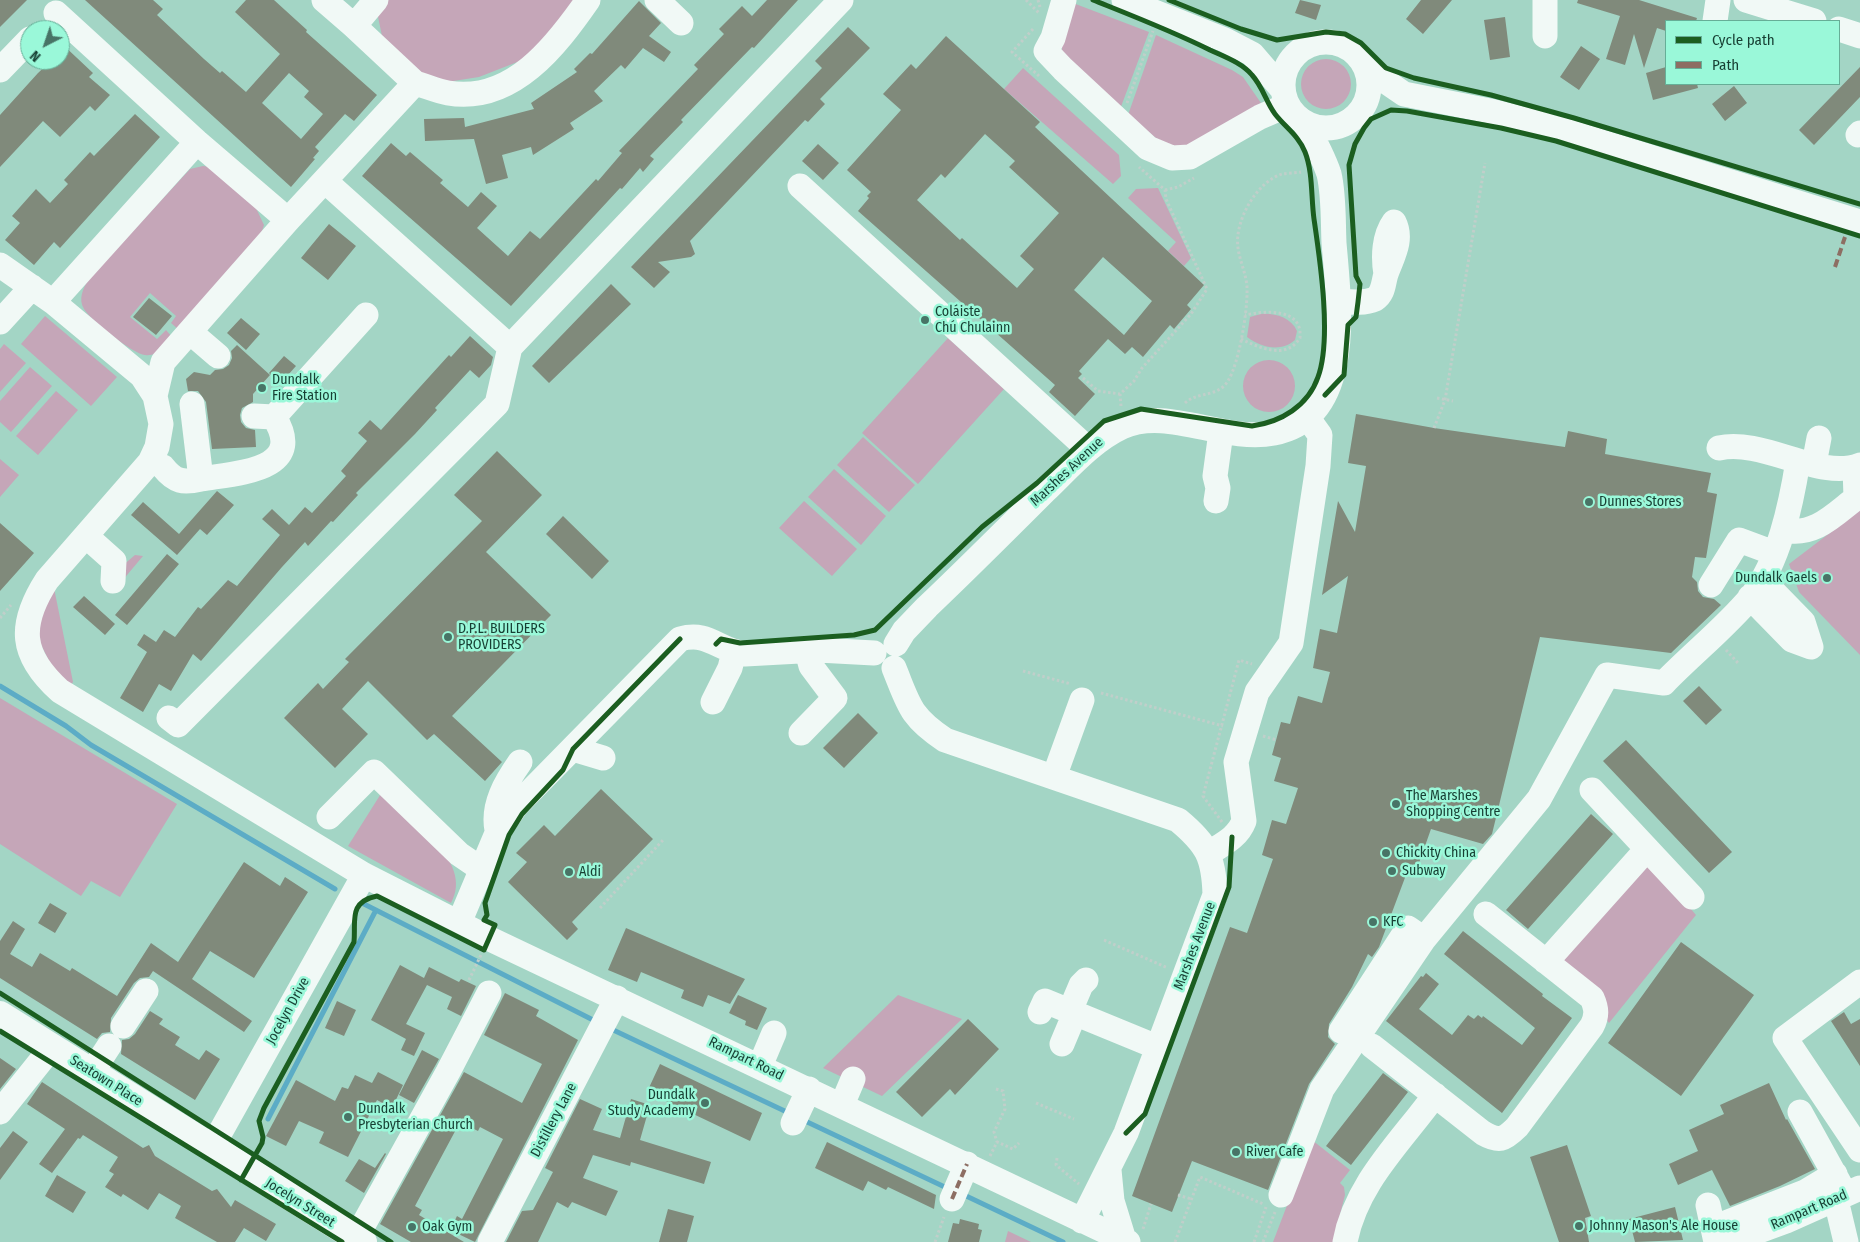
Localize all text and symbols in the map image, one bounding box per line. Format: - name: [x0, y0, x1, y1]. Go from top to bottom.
- north arrow: [20, 20, 70, 70]
- legend: [1665, 20, 1840, 85]
- text: Cycle path: [1712, 31, 1775, 49]
- text: N: [27, 47, 44, 65]
- text: Path: [1712, 56, 1739, 74]
- place label: Coláiste Chú Chulainn: [935, 304, 1010, 336]
- marker: Coláiste Chú Chulainn: [919, 314, 931, 326]
- place label: Dundalk Fire Station: [272, 372, 337, 404]
- marker: Dundalk Fire Station: [256, 382, 268, 394]
- street label: Marshes Avenue: [1027, 434, 1107, 510]
- place label: Dunnes Stores: [1599, 494, 1681, 510]
- marker: Dunnes Stores: [1583, 496, 1595, 508]
- place label: Dundalk Gaels: [1735, 570, 1817, 586]
- marker: Dundalk Gaels: [1821, 572, 1833, 584]
- place label: D.P.L. BUILDERS PROVIDERS: [458, 621, 545, 654]
- marker: D.P.L. BUILDERS PROVIDERS: [442, 631, 454, 643]
- place label: The Marshes Shopping Centre: [1406, 788, 1500, 820]
- marker: The Marshes Shopping Centre: [1390, 798, 1402, 810]
- place label: Chickity China: [1396, 845, 1476, 861]
- marker: Chickity China: [1380, 847, 1392, 859]
- place label: Subway: [1402, 863, 1446, 879]
- place label: Aldi: [579, 864, 601, 880]
- marker: Subway: [1386, 865, 1398, 877]
- marker: Aldi: [563, 866, 575, 878]
- street label: Marshes Avenue: [1170, 900, 1220, 992]
- place label: KFC: [1383, 914, 1403, 930]
- marker: KFC: [1367, 916, 1379, 928]
- street label: Jocelyn Drive: [263, 975, 313, 1047]
- street label: Rampart Road: [706, 1034, 786, 1084]
- street label: Seatown Place: [67, 1052, 145, 1110]
- street label: Distillery Lane: [527, 1080, 581, 1160]
- place label: Dundalk Study Academy: [608, 1087, 695, 1120]
- marker: Dundalk Study Academy: [699, 1097, 711, 1109]
- place label: Dundalk Presbyterian Church: [358, 1101, 473, 1134]
- marker: Dundalk Presbyterian Church: [342, 1111, 354, 1123]
- place label: River Cafe: [1246, 1144, 1303, 1160]
- marker: River Cafe: [1230, 1146, 1242, 1158]
- street label: Jocelyn Street: [262, 1175, 338, 1231]
- street label: Rampart Road: [1768, 1186, 1850, 1234]
- place label: Johnny Mason's Ale House: [1589, 1218, 1738, 1234]
- place label: Oak Gym: [422, 1219, 472, 1235]
- marker: Johnny Mason's Ale House: [1573, 1220, 1585, 1232]
- marker: Oak Gym: [406, 1221, 418, 1233]

